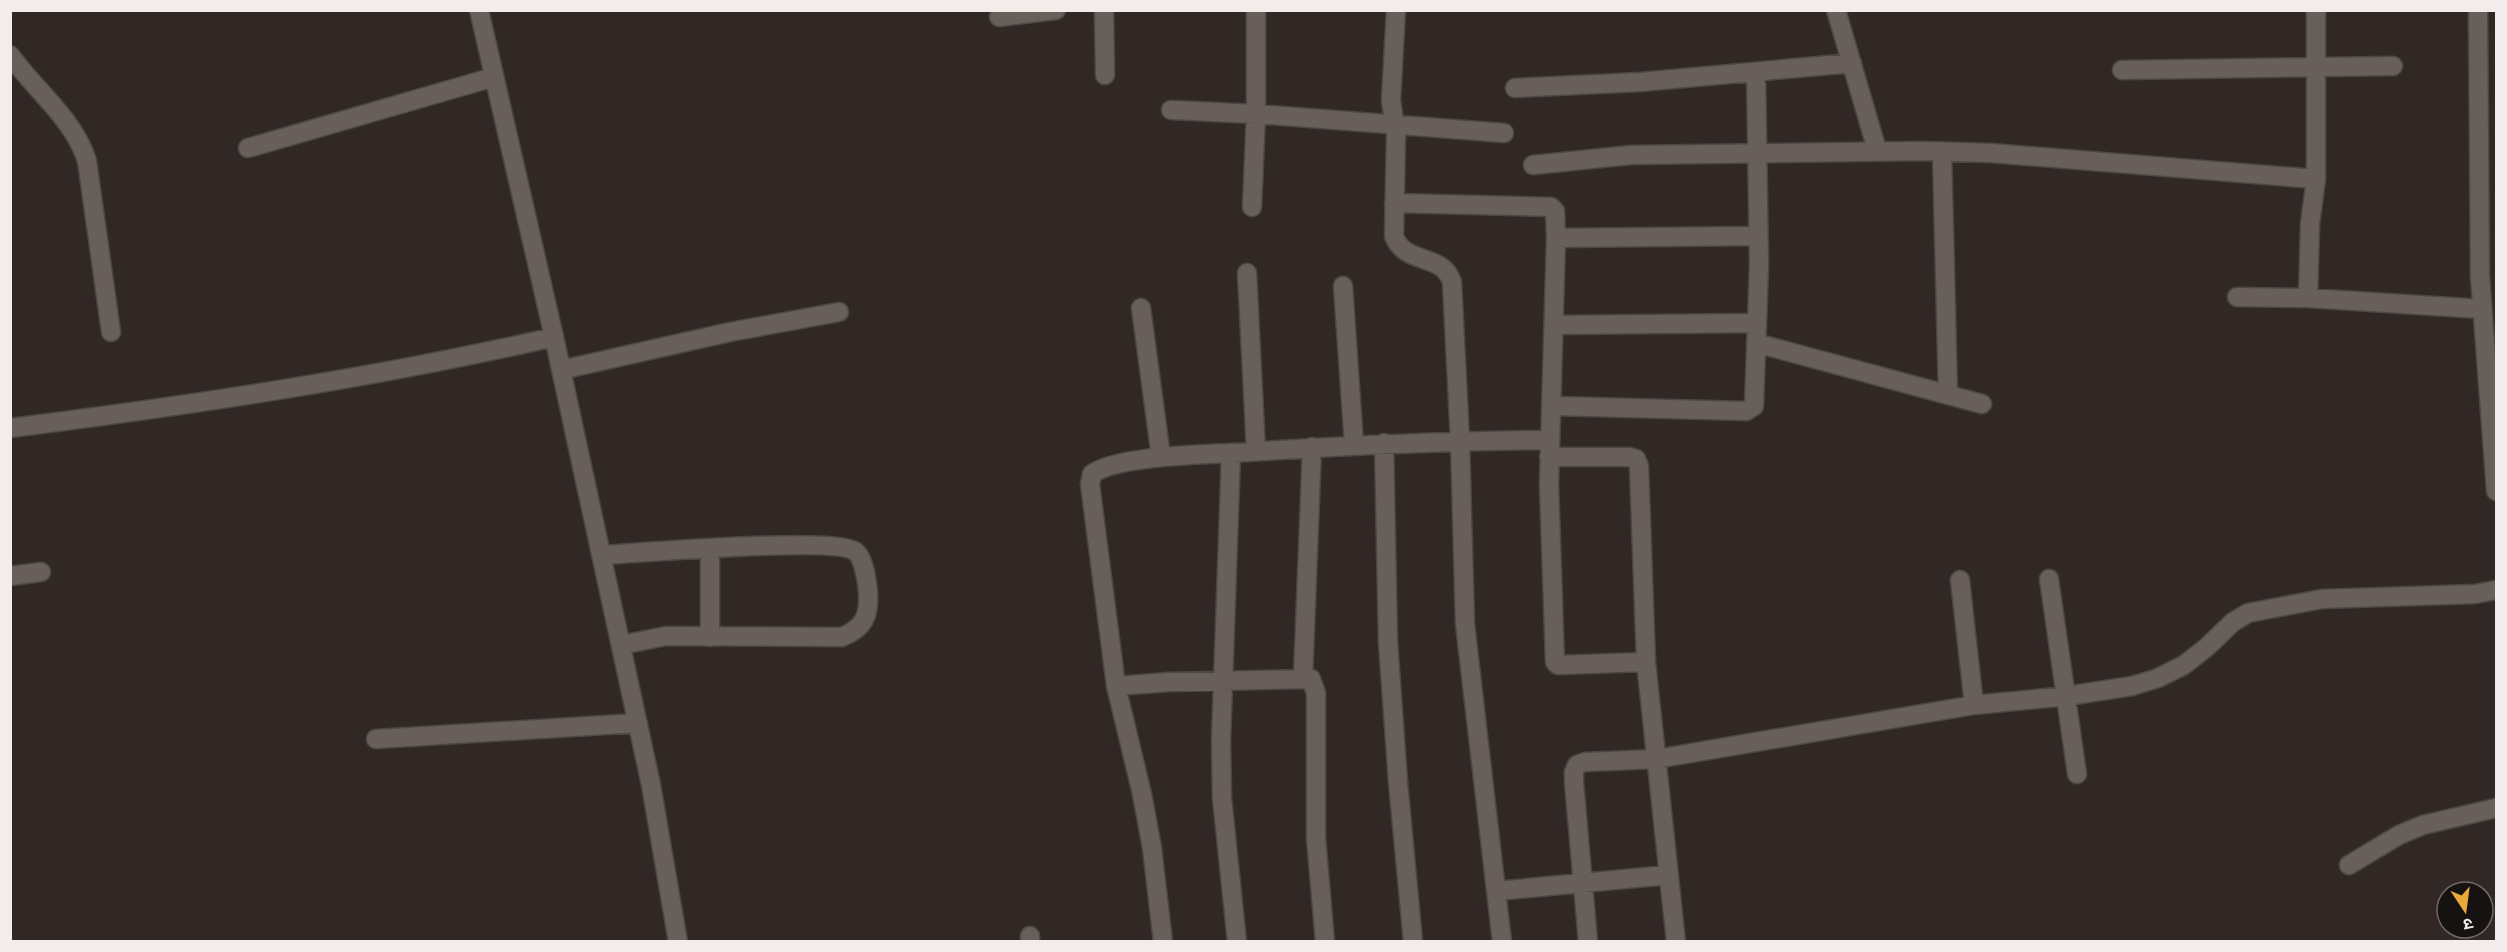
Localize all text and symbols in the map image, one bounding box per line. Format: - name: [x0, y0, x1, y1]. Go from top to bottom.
- north arrow: [2435, 880, 2495, 940]
- text: उ: [2461, 913, 2475, 936]

